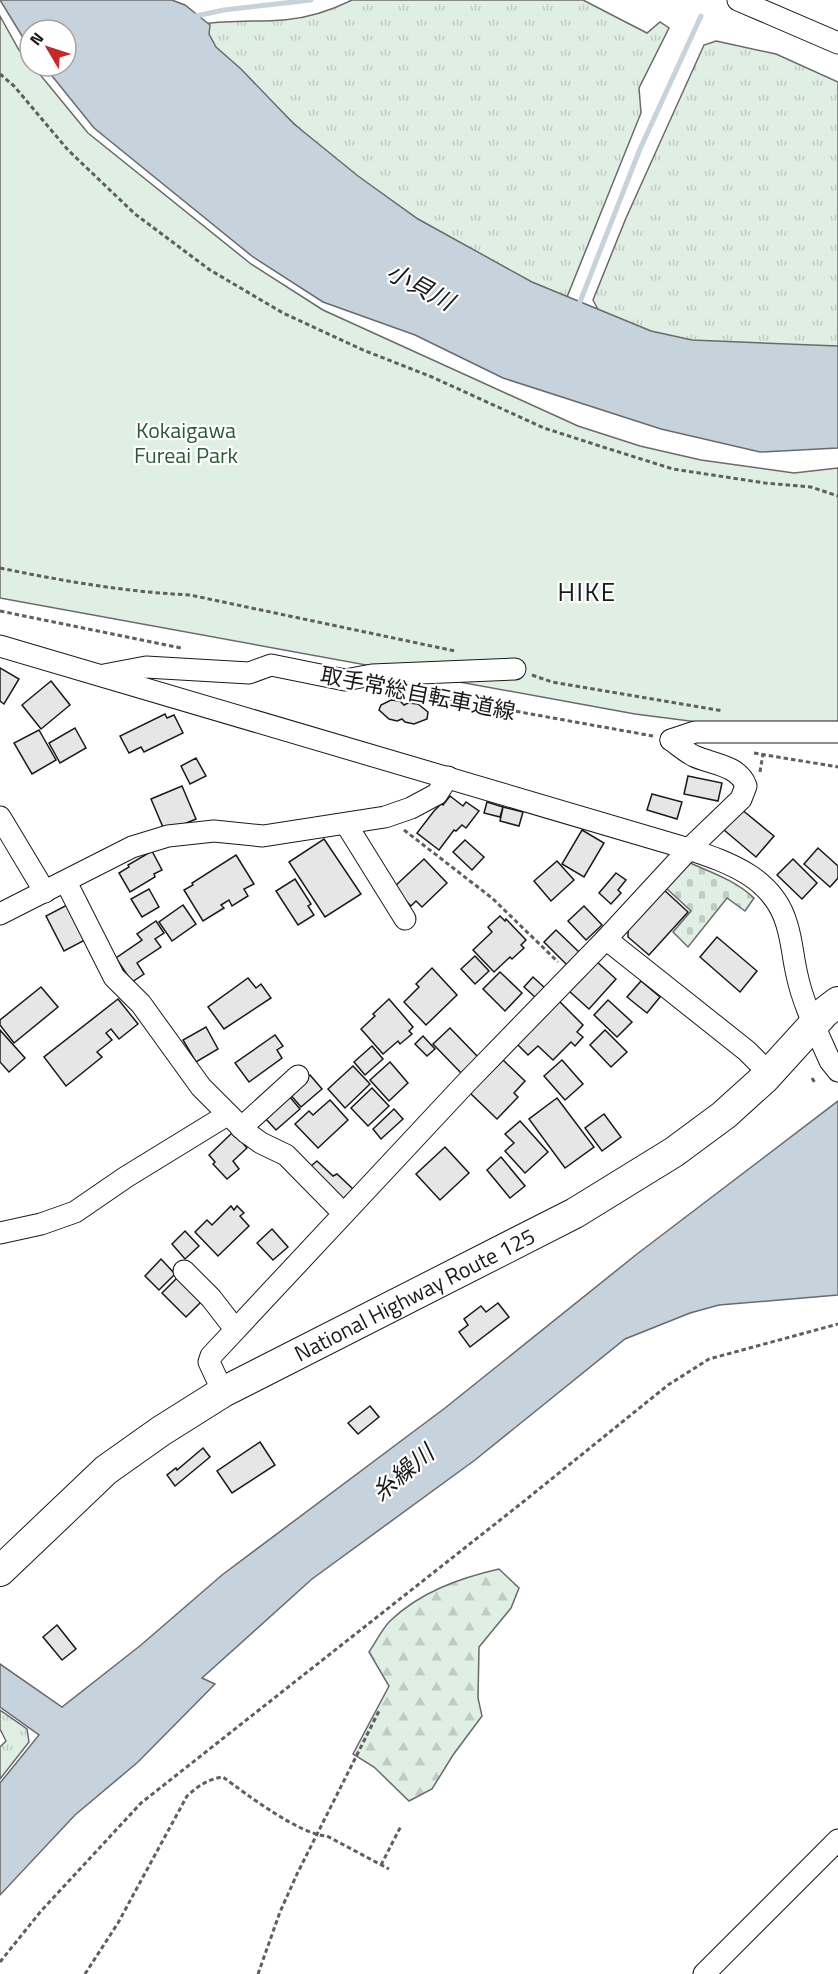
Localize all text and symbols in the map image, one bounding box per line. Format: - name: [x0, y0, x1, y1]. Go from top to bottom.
- north arrow: [18, 18, 78, 78]
- text: N: [24, 27, 49, 50]
- water label: 小貝川: [380, 253, 463, 320]
- park label: Kokaigawa Fureai Park: [134, 413, 239, 472]
- district label: HIKE: [557, 572, 617, 611]
- street label: 取手常総自転車道線: [318, 657, 518, 729]
- street label: National Highway Route 125: [288, 1219, 541, 1370]
- water label: 糸繰川: [363, 1433, 444, 1509]

